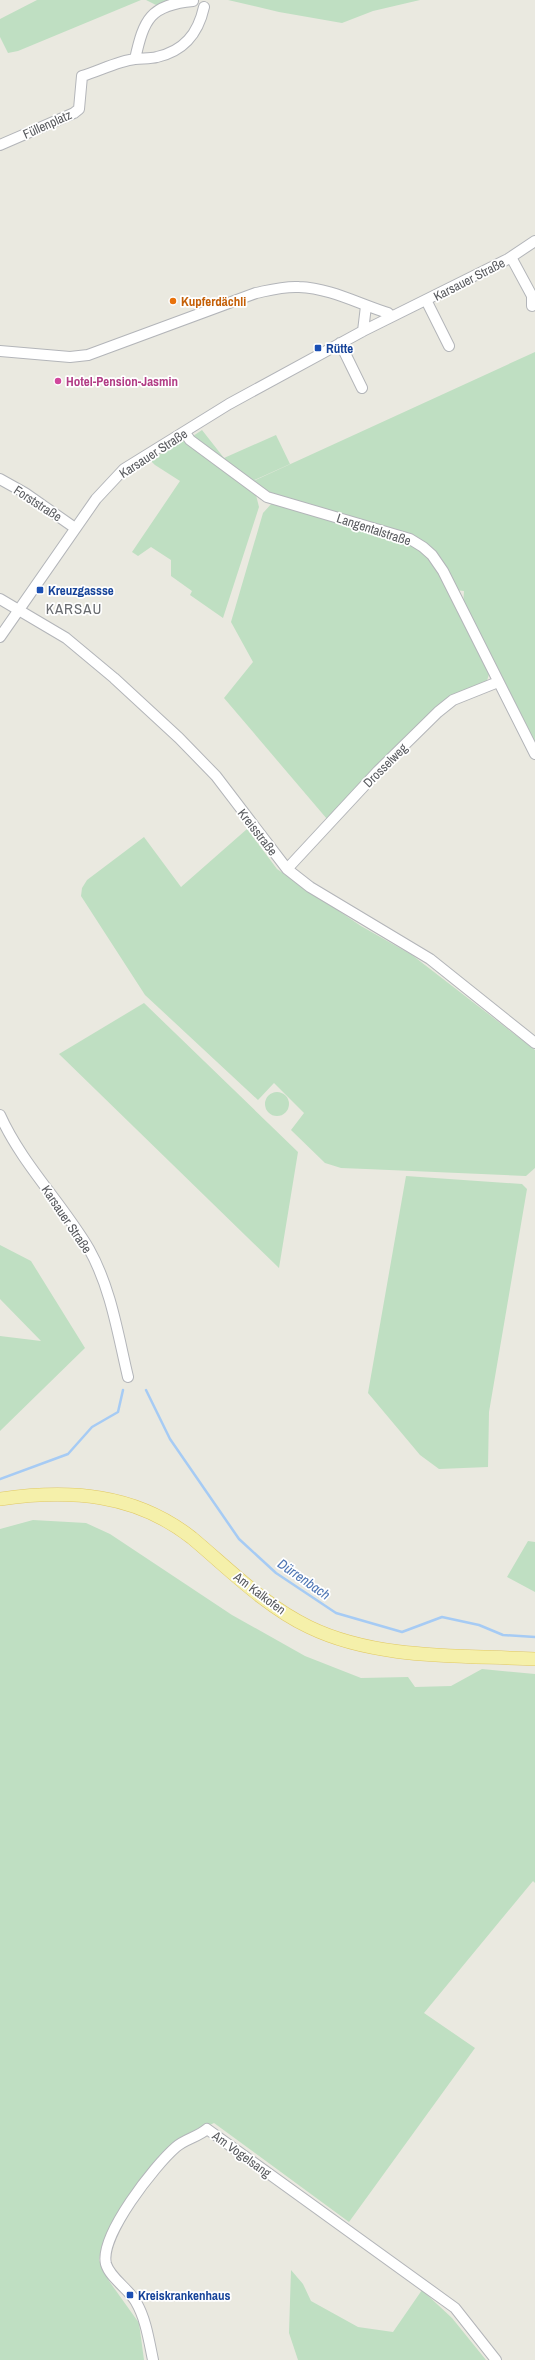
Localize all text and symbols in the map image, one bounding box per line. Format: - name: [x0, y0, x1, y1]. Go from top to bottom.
- street label: Füllenplatz: [20, 106, 74, 143]
- street label: Karsauer Straße: [431, 254, 508, 305]
- place label: Kupferdächli: [181, 293, 246, 310]
- marker: Kupferdächli: [168, 296, 178, 306]
- place label: Rütte: [326, 340, 353, 357]
- marker: Rütte: [313, 343, 323, 353]
- place label: Hotel-Pension-Jasmin: [66, 373, 178, 390]
- marker: Hotel-Pension-Jasmin: [53, 376, 63, 386]
- street label: Karsauer Straße: [116, 425, 191, 482]
- street label: Forststraße: [10, 482, 65, 525]
- street label: Langentalstraße: [335, 509, 413, 549]
- place label: Kreuzgassse: [48, 582, 114, 599]
- marker: Kreuzgassse: [35, 585, 45, 595]
- district label: KARSAU: [46, 598, 102, 619]
- street label: Drosselweg: [360, 740, 411, 791]
- street label: Kreisstraße: [234, 805, 281, 859]
- street label: Karsauer Straße: [38, 1182, 96, 1257]
- water label: Dürrenbach: [274, 1554, 334, 1604]
- street label: Am Kalkofen: [230, 1568, 289, 1618]
- street label: Am Vogelsang: [208, 2127, 275, 2182]
- place label: Kreiskrankenhaus: [138, 2287, 231, 2304]
- marker: Kreiskrankenhaus: [125, 2290, 135, 2300]

